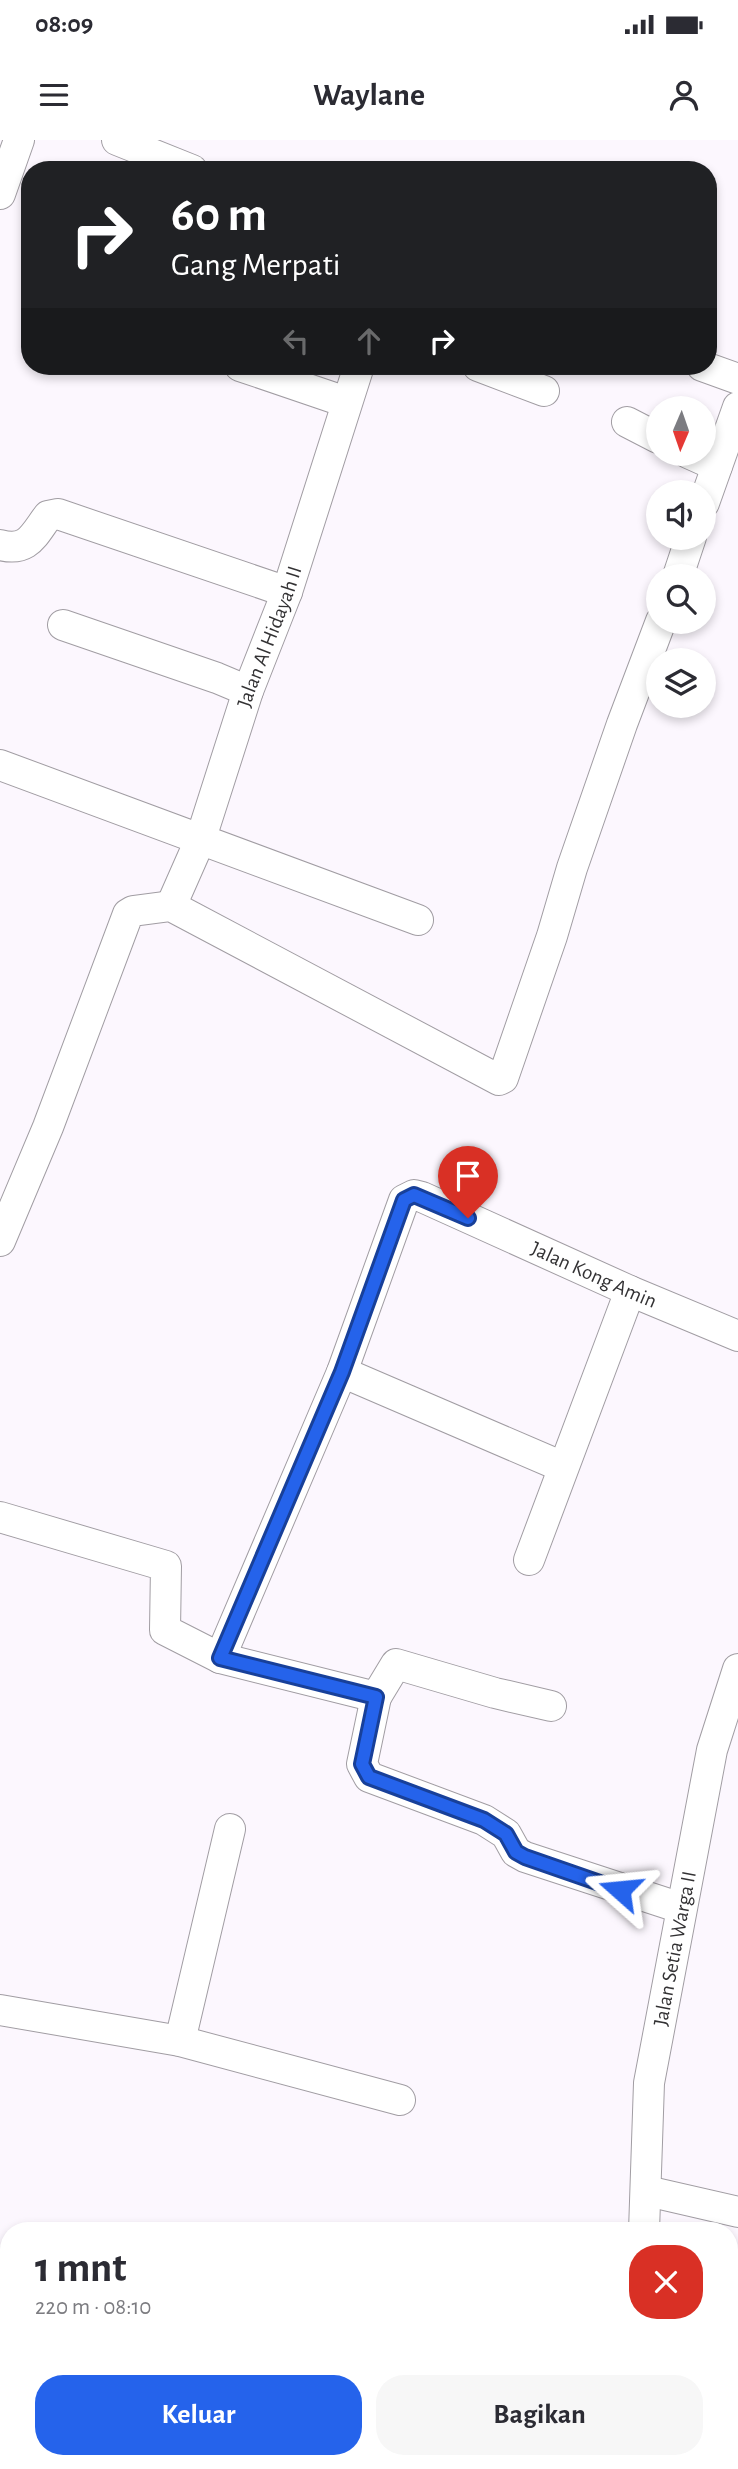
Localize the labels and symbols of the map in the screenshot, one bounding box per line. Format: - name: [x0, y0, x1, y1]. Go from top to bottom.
- north arrow: [646, 396, 716, 466]
- street label: Jalan Al Hidayah II: [233, 563, 305, 710]
- pin: [438, 1146, 498, 1218]
- street label: Jalan Kong Amin: [528, 1237, 660, 1312]
- position arrow: [583, 1853, 657, 1927]
- street label: Jalan Setia Warga II: [650, 1869, 699, 2028]

